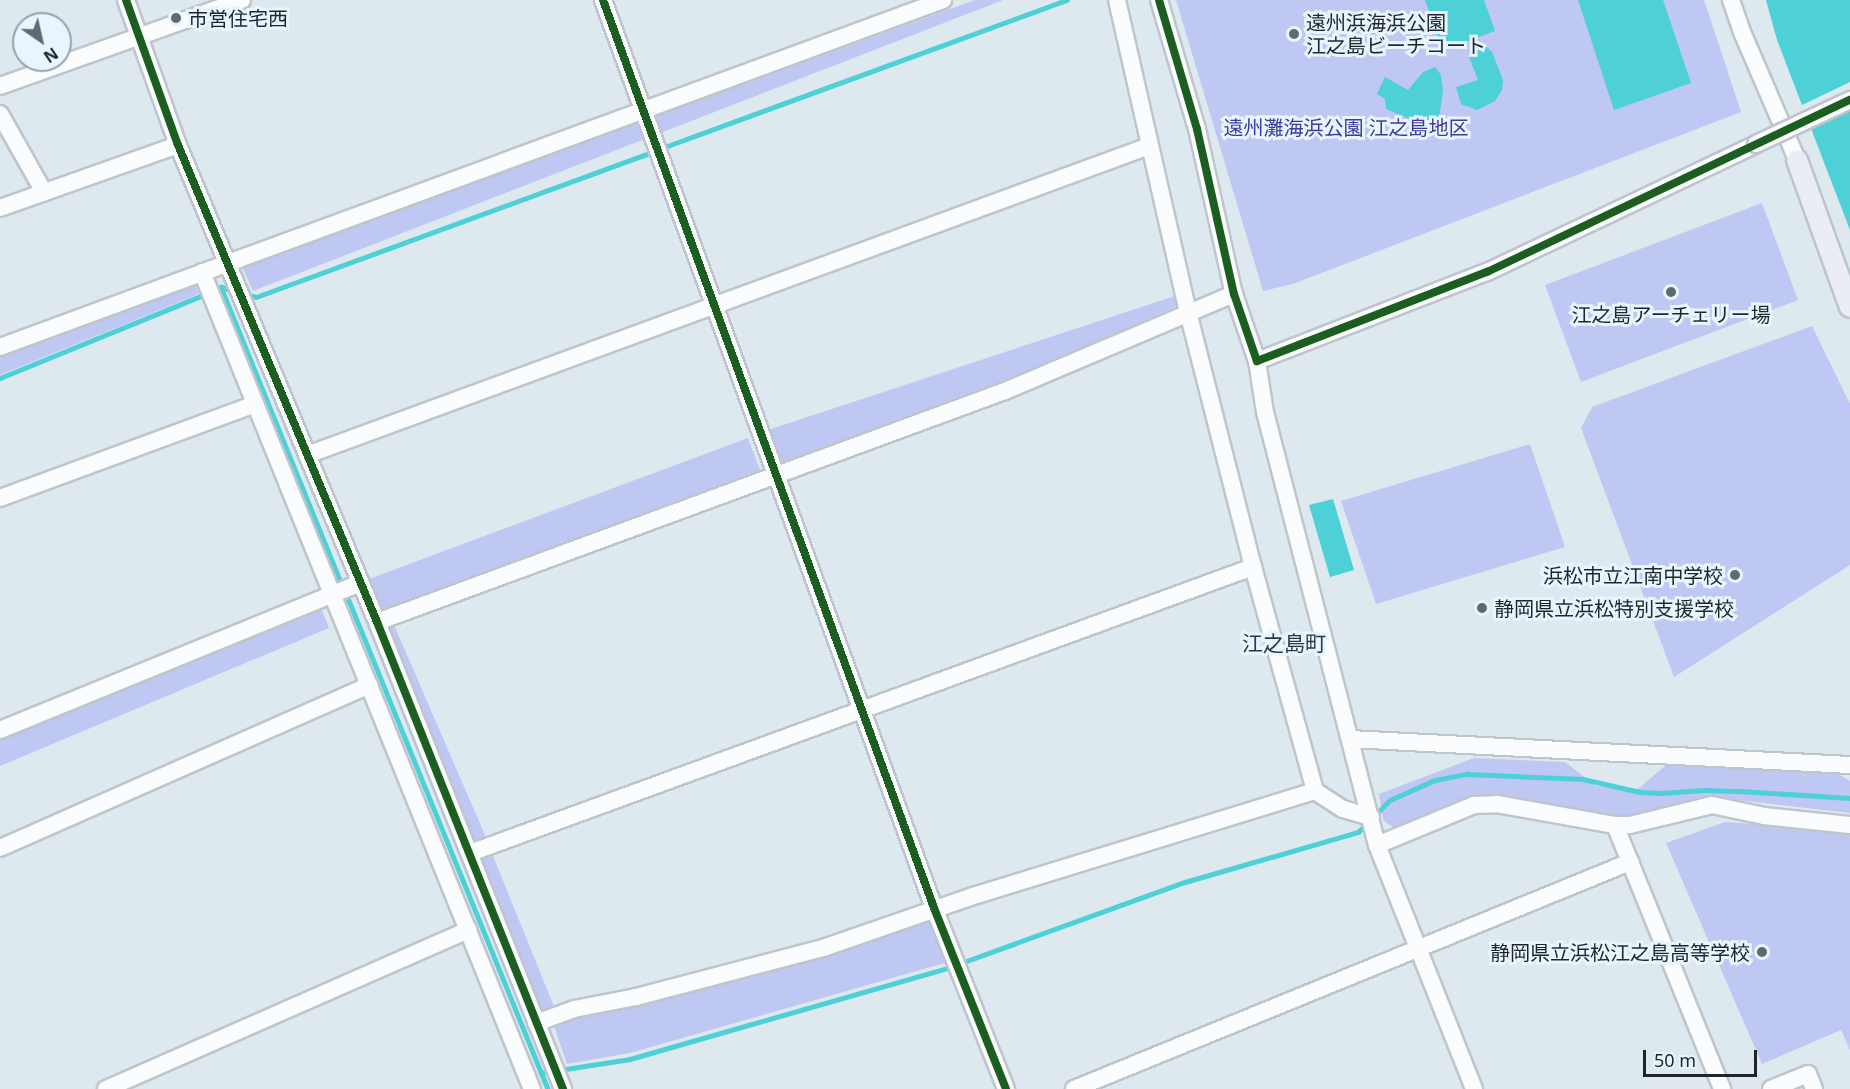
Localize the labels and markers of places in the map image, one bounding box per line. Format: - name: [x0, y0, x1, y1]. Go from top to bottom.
- place label: 市営住宅西: [188, 6, 288, 30]
- marker: 市営住宅西: [169, 11, 183, 25]
- place label: 遠州浜海浜公園 江之島ビーチコート: [1306, 11, 1486, 58]
- marker: 遠州浜海浜公園 江之島ビーチコート: [1287, 27, 1301, 41]
- marker: 江之島アーチェリー場: [1664, 285, 1678, 299]
- place label: 江之島アーチェリー場: [1572, 302, 1770, 326]
- place label: 浜松市立江南中学校: [1543, 563, 1723, 587]
- marker: 浜松市立江南中学校: [1728, 568, 1742, 582]
- place label: 静岡県立浜松特別支援学校: [1494, 596, 1734, 620]
- marker: 静岡県立浜松特別支援学校: [1475, 601, 1489, 615]
- place label: 静岡県立浜松江之島高等学校: [1490, 940, 1750, 964]
- marker: 静岡県立浜松江之島高等学校: [1755, 945, 1769, 959]

